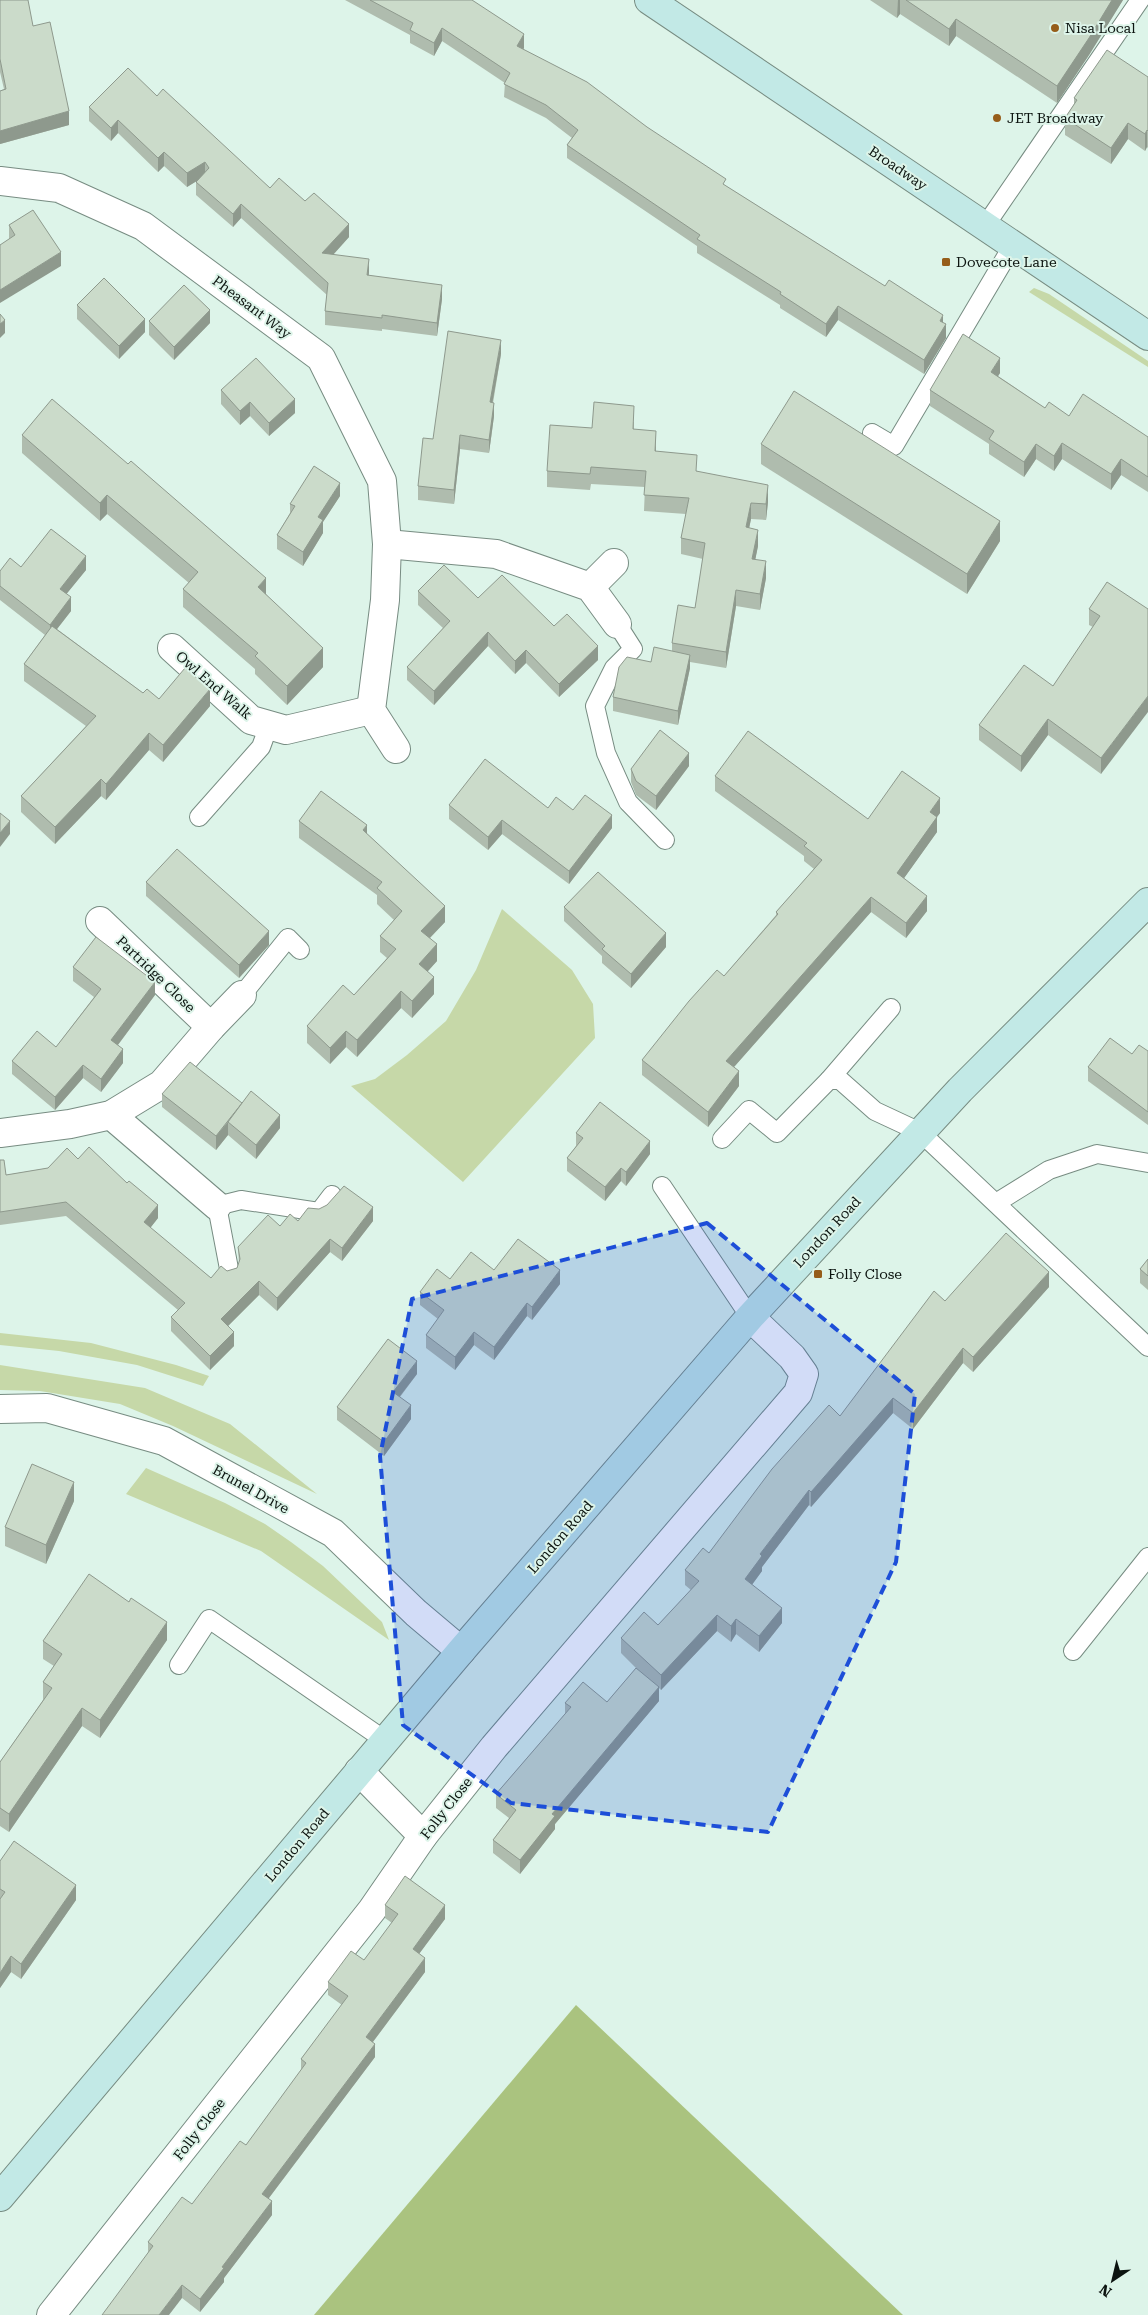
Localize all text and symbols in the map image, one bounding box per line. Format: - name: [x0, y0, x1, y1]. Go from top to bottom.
- place label: Nisa Local: [1065, 20, 1136, 36]
- marker: Nisa Local: [1049, 22, 1061, 34]
- place label: JET Broadway: [1007, 110, 1104, 126]
- marker: JET Broadway: [991, 112, 1003, 124]
- street label: Broadway: [866, 143, 931, 194]
- place label: Dovecote Lane: [956, 254, 1057, 270]
- marker: Dovecote Lane: [940, 256, 952, 268]
- street label: Pheasant Way: [210, 272, 295, 342]
- street label: Owl End Walk: [173, 648, 255, 722]
- street label: Partridge Close: [114, 933, 199, 1016]
- street label: London Road: [790, 1193, 864, 1271]
- place label: Folly Close: [828, 1266, 902, 1282]
- marker: Folly Close: [812, 1268, 824, 1280]
- street label: Brunel Drive: [210, 1461, 292, 1517]
- street label: London Road: [524, 1497, 596, 1577]
- street label: Folly Close: [417, 1774, 475, 1842]
- street label: London Road: [262, 1805, 332, 1885]
- street label: Folly Close: [170, 2095, 228, 2163]
- north arrow: [1088, 2255, 1138, 2305]
- text: N: [1096, 2281, 1115, 2300]

